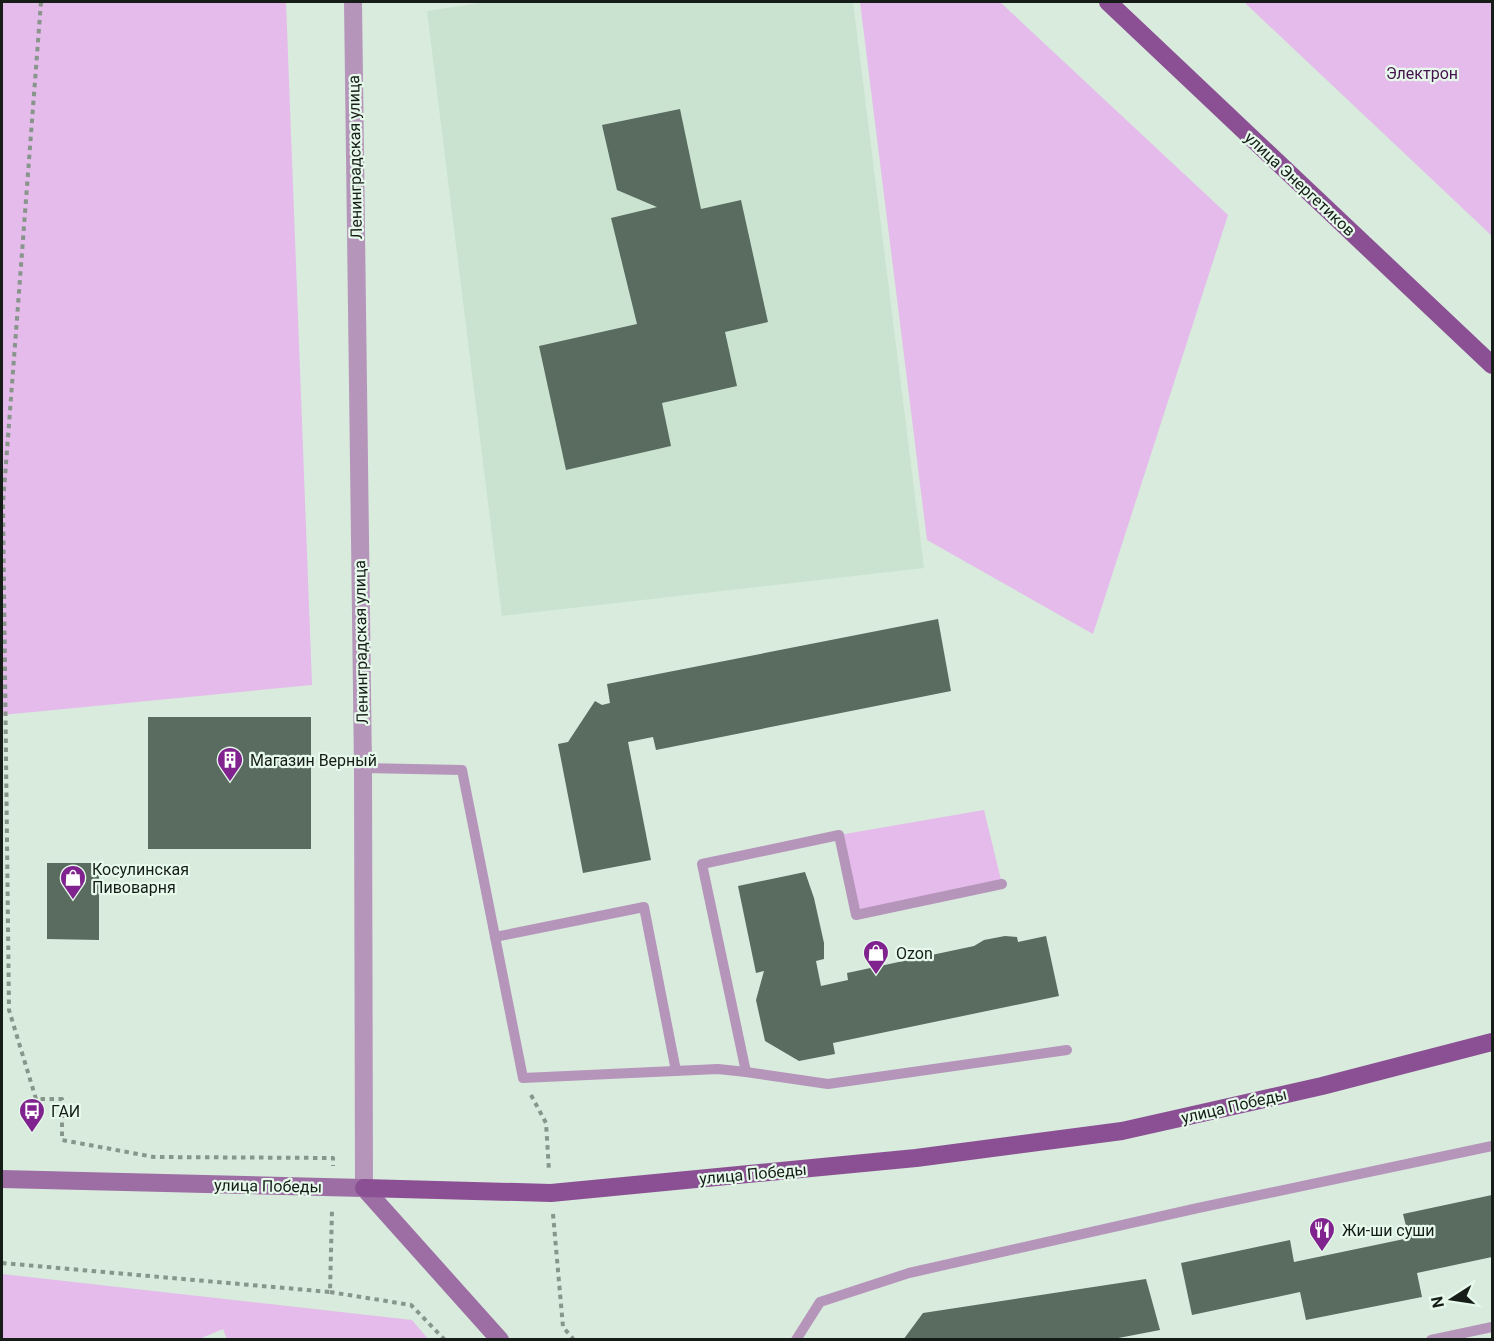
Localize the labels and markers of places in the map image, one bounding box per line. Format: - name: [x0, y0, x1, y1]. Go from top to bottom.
- building icon: Магазин Верный: [215, 745, 245, 783]
- place label: Магазин Верный: [250, 751, 377, 770]
- place label: Косулинская Пивоварня: [92, 860, 189, 897]
- shop icon: Косулинская Пивоварня: [58, 863, 88, 901]
- shop icon: Ozon: [861, 938, 891, 976]
- place label: Ozon: [896, 944, 933, 963]
- bus stop icon: ГАИ: [17, 1096, 47, 1134]
- place label: ГАИ: [51, 1102, 80, 1121]
- restaurant icon: Жи-ши суши: [1307, 1215, 1337, 1253]
- place label: Жи-ши суши: [1342, 1221, 1434, 1240]

